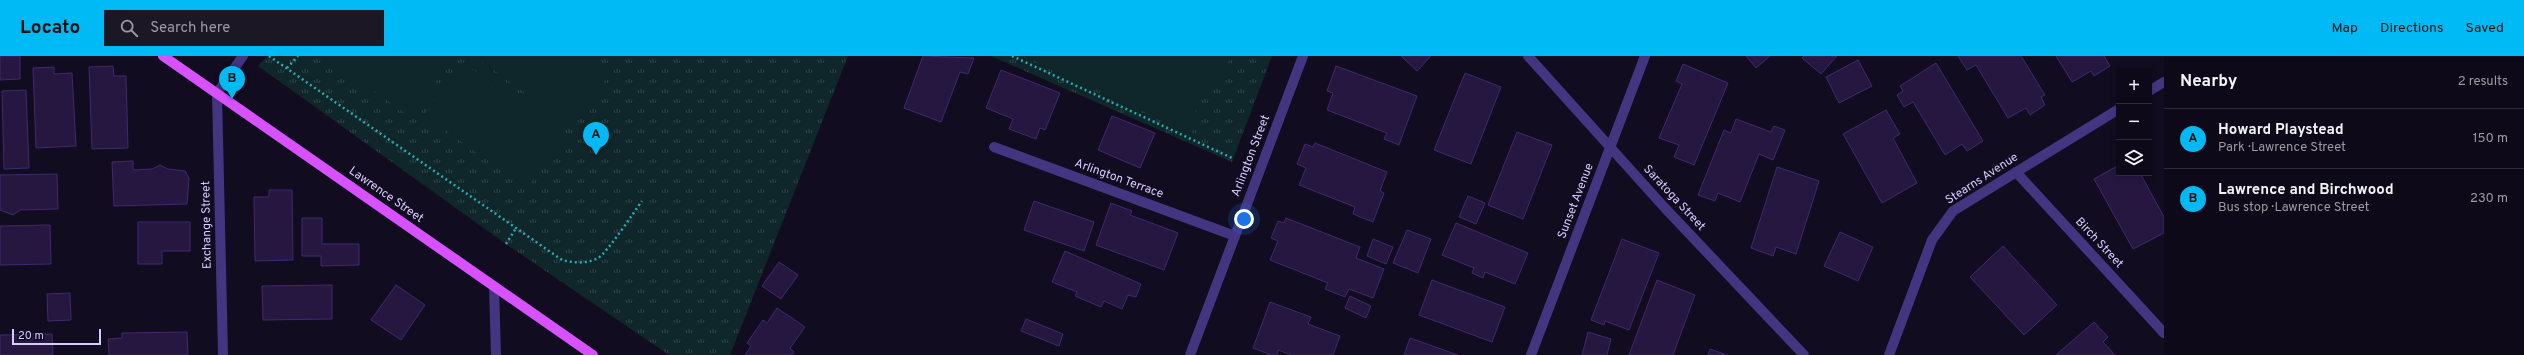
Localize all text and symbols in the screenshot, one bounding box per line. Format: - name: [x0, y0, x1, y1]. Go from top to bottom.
- search box: [104, 10, 384, 46]
- text: Locato: [20, 16, 80, 40]
- icon: search: [118, 17, 140, 39]
- text: Search here: [150, 19, 230, 38]
- text: Map: [2332, 20, 2358, 37]
- text: Directions: [2380, 20, 2444, 37]
- text: Saved: [2466, 20, 2504, 37]
- pin: B: [219, 66, 245, 99]
- map controls: [2116, 68, 2152, 176]
- button: +: [2116, 68, 2152, 104]
- text: Nearby: [2180, 71, 2237, 93]
- text: 2 results: [2458, 74, 2508, 90]
- button: −: [2116, 104, 2152, 140]
- street label: Arlington Street: [1228, 113, 1274, 199]
- text: Howard Playstead: [2218, 121, 2344, 140]
- pin: A: [583, 122, 609, 155]
- text: A: [2188, 131, 2198, 147]
- text: 150 m: [2473, 131, 2508, 147]
- button: layers: [2116, 140, 2152, 176]
- text: Park · Lawrence Street: [2218, 140, 2346, 156]
- street label: Stearns Avenue: [1943, 149, 2021, 209]
- street label: Arlington Terrace: [1072, 156, 1166, 202]
- street label: Sunset Avenue: [1554, 161, 1598, 241]
- street label: Saratoga Street: [1639, 162, 1709, 234]
- street label: Lawrence Street: [345, 163, 427, 227]
- street label: Exchange Street: [198, 181, 216, 269]
- text: Lawrence and Birchwood: [2218, 181, 2394, 200]
- text: B: [2189, 191, 2197, 207]
- text: 230 m: [2470, 191, 2508, 207]
- text: Bus stop · Lawrence Street: [2218, 200, 2369, 216]
- your location: [1234, 209, 1254, 229]
- street label: Birch Street: [2071, 214, 2127, 272]
- scale bar: [12, 327, 101, 346]
- text: 20 m: [18, 329, 44, 343]

